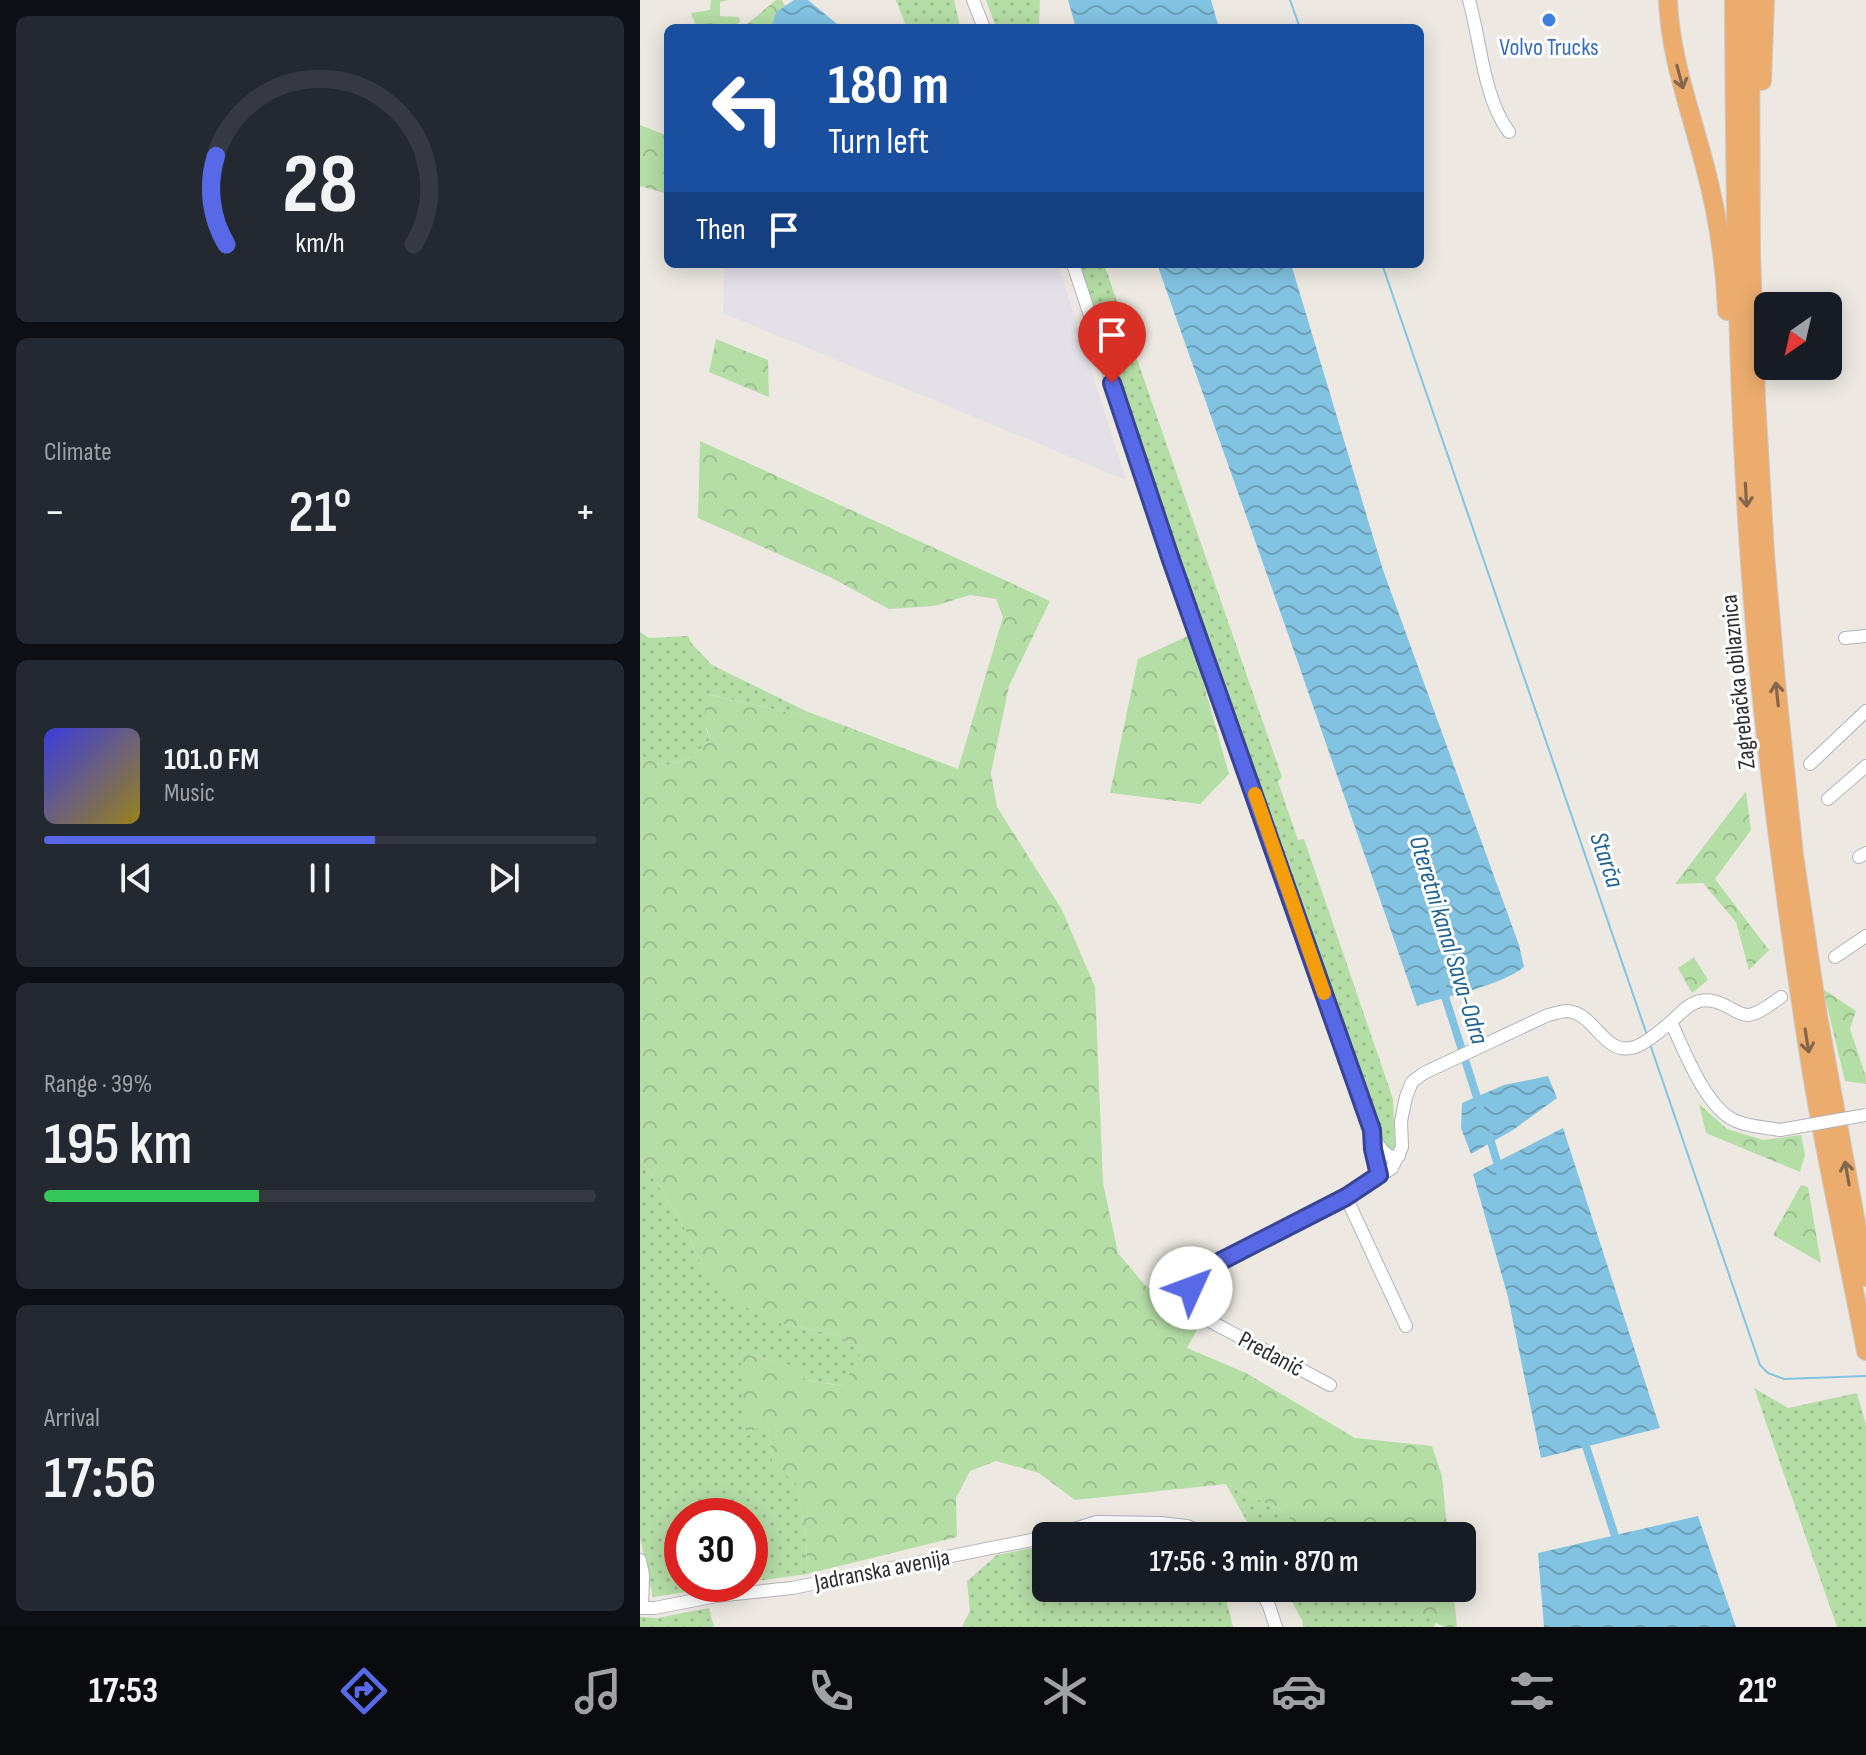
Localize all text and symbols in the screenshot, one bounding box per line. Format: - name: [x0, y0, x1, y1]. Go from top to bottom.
- marker: Volvo Trucks: [1540, 11, 1558, 29]
- place label: Volvo Trucks: [1499, 33, 1599, 62]
- text: 180 m: [828, 53, 949, 120]
- icon: left: [696, 56, 800, 160]
- one-way arrow: [1674, 63, 1689, 89]
- text: Turn left: [828, 121, 929, 164]
- text: 28: [282, 136, 358, 236]
- icon: arrive: [762, 208, 806, 252]
- text: Then: [696, 212, 746, 248]
- text: km/h: [295, 226, 345, 261]
- north arrow: [1754, 292, 1842, 380]
- map controls: [1754, 292, 1842, 380]
- pin: [1078, 301, 1146, 383]
- icon: arrive: [1090, 313, 1134, 357]
- text: Climate: [44, 437, 112, 468]
- text: 21°: [288, 477, 352, 549]
- one-way arrow: [1739, 481, 1754, 508]
- text: −: [44, 486, 66, 539]
- text: +: [574, 486, 596, 539]
- street label: Zagrebačka obilaznica: [1714, 593, 1762, 771]
- one-way arrow: [1770, 681, 1785, 708]
- text: 101.0 FM: [164, 742, 259, 778]
- text: Music: [164, 778, 215, 809]
- water label: Starča: [1582, 828, 1630, 892]
- water label: Oteretni kanal Sava-Odra: [1402, 832, 1495, 1048]
- icon: previous: [114, 856, 158, 900]
- icon: pause: [298, 856, 342, 900]
- icon: next: [482, 856, 526, 900]
- one-way arrow: [1800, 1028, 1815, 1053]
- text: Range · 39%: [44, 1069, 152, 1100]
- text: 195 km: [44, 1109, 192, 1181]
- one-way arrow: [1838, 1161, 1853, 1186]
- position arrow: [1149, 1246, 1233, 1330]
- street label: Predanić: [1233, 1325, 1309, 1383]
- text: Arrival: [44, 1403, 100, 1434]
- text: 17:56: [44, 1443, 156, 1515]
- speed limit sign: 30: [664, 1498, 768, 1602]
- street label: Jadranska avenija: [811, 1543, 952, 1598]
- text: 17:56 · 3 min · 870 m: [1149, 1544, 1359, 1580]
- icon: directions: [336, 1663, 392, 1719]
- icon: music: [570, 1663, 626, 1719]
- icon: phone: [803, 1663, 859, 1719]
- icon: climate: [1037, 1663, 1093, 1719]
- icon: car: [1271, 1663, 1327, 1719]
- icon: filters: [1504, 1663, 1560, 1719]
- text: 17:53: [89, 1670, 158, 1713]
- text: 21°: [1738, 1670, 1777, 1713]

